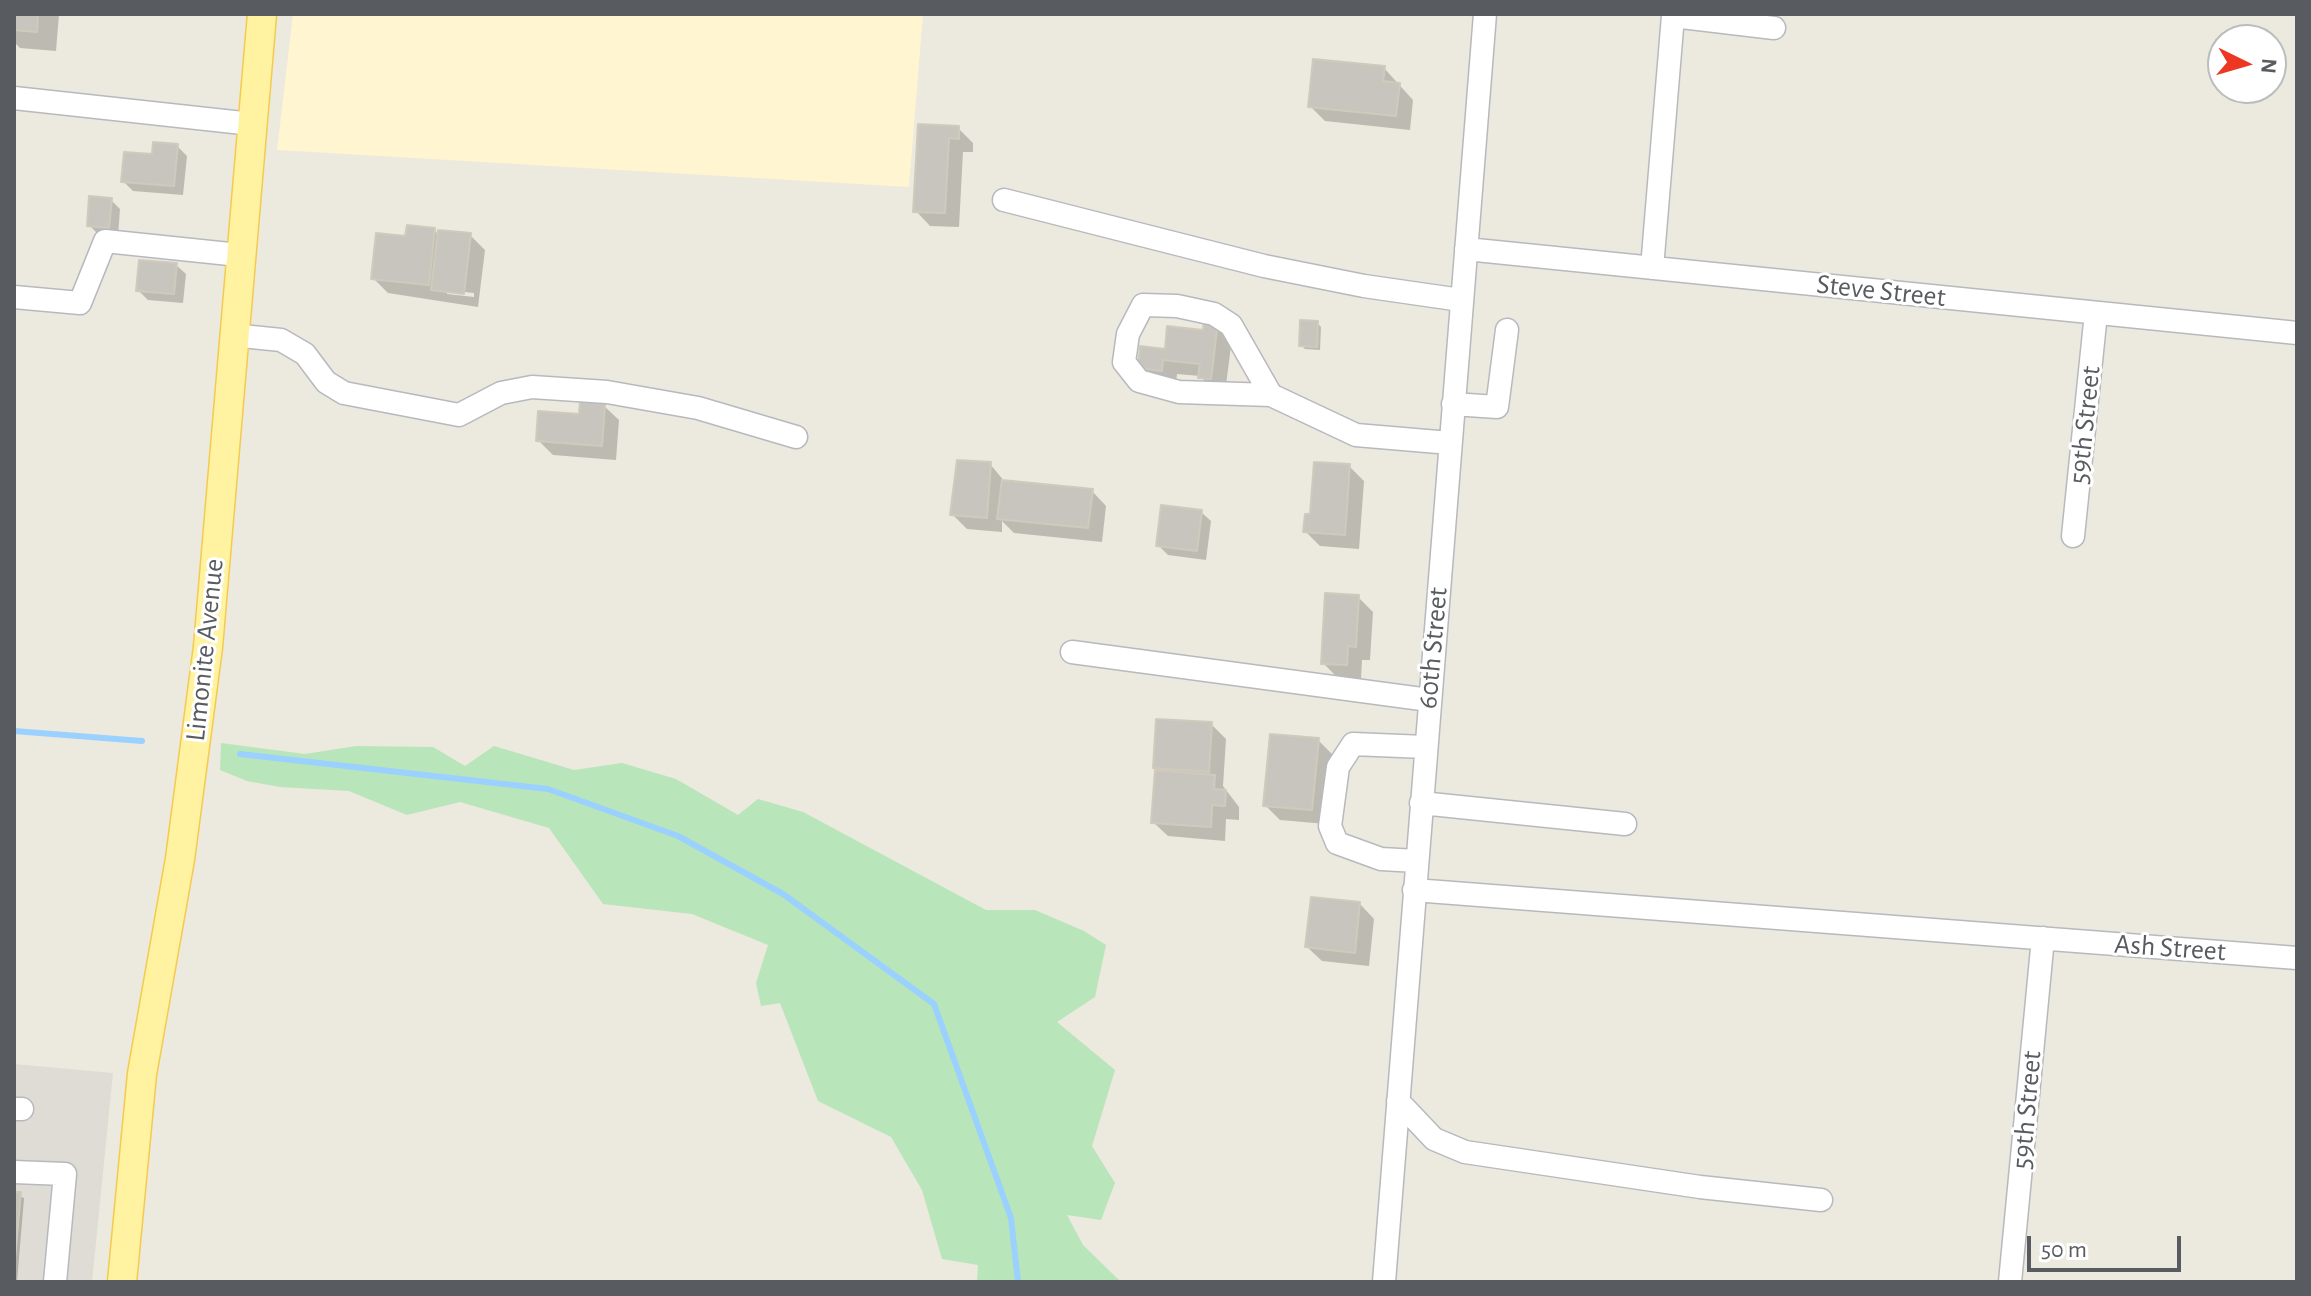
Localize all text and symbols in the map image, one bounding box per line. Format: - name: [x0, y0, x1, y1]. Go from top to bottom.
- north arrow: [2207, 24, 2287, 104]
- text: N: [2257, 57, 2281, 74]
- street label: Steve Street: [1815, 268, 1947, 314]
- street label: 59th Street: [2062, 364, 2108, 486]
- street label: Limonite Avenue: [179, 557, 231, 743]
- street label: 60th Street: [1411, 586, 1455, 710]
- street label: Ash Street: [2113, 927, 2227, 969]
- street label: 59th Street: [2005, 1049, 2049, 1171]
- scale bar: [2031, 1220, 2185, 1270]
- text: 50 m: [2041, 1238, 2087, 1262]

